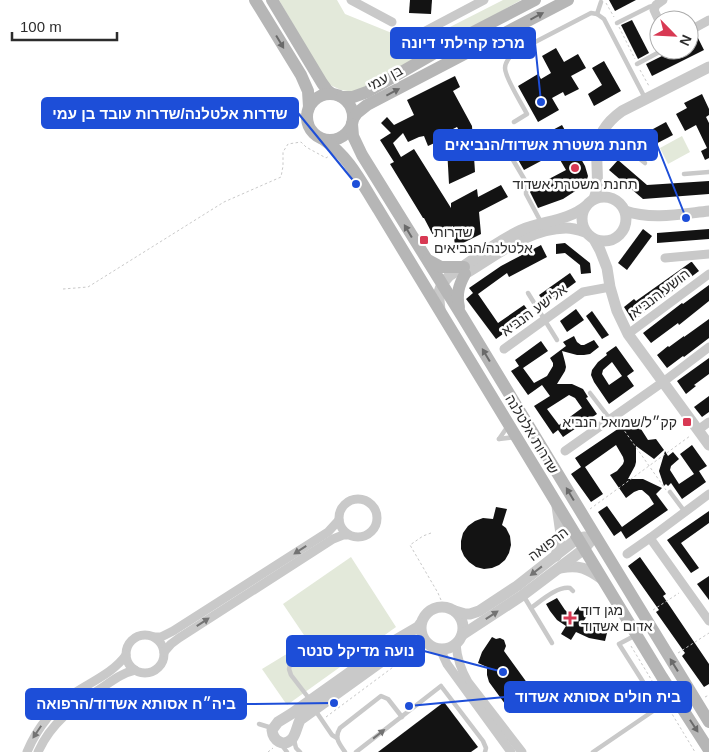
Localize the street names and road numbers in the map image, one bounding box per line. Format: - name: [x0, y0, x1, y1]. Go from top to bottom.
- street label: בן עמי: [365, 62, 405, 94]
- street label: הושע הנביא: [627, 266, 693, 320]
- street label: אלישע הנביא: [498, 281, 570, 339]
- street label: שדרות אלטלנה: [502, 392, 562, 476]
- street label: הרפואה: [525, 524, 571, 564]

